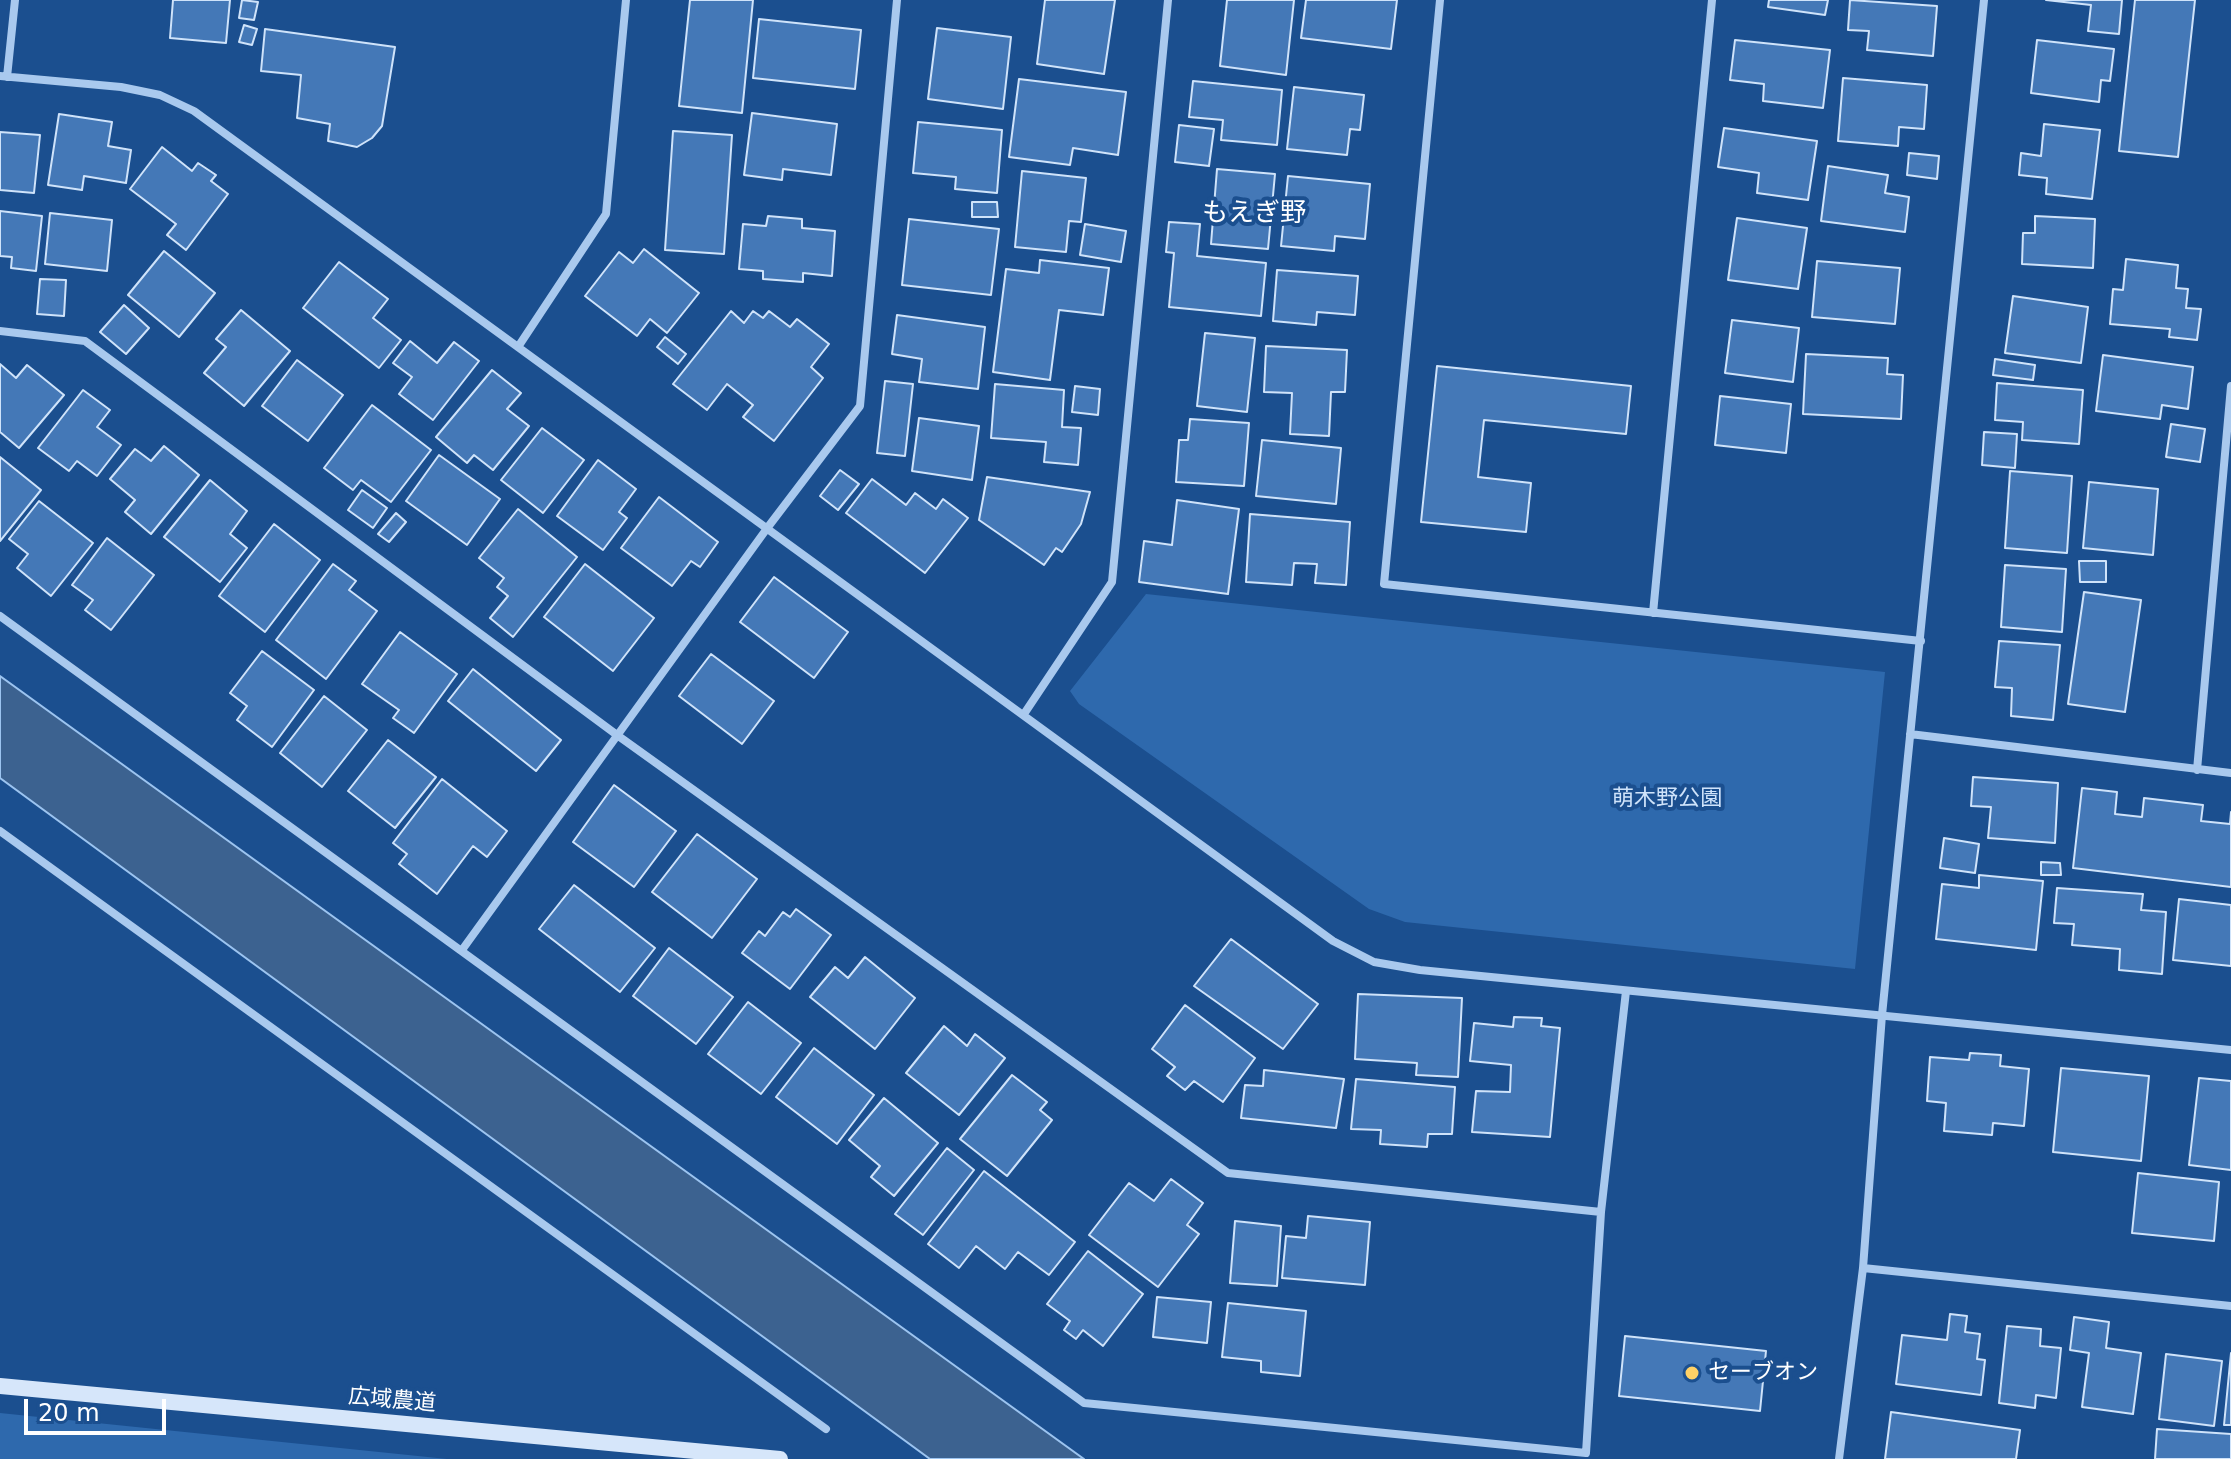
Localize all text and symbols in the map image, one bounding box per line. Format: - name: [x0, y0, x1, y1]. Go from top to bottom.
- district label: もえぎ野: [1202, 198, 1306, 230]
- park label: 萌木野公園: [1612, 786, 1722, 812]
- place label: セーブオン: [1708, 1360, 1818, 1386]
- marker: セーブオン: [1683, 1364, 1701, 1382]
- scale bar: [28, 1383, 170, 1433]
- street label: 広域農道: [347, 1384, 437, 1418]
- text: 20 m: [38, 1399, 100, 1427]

